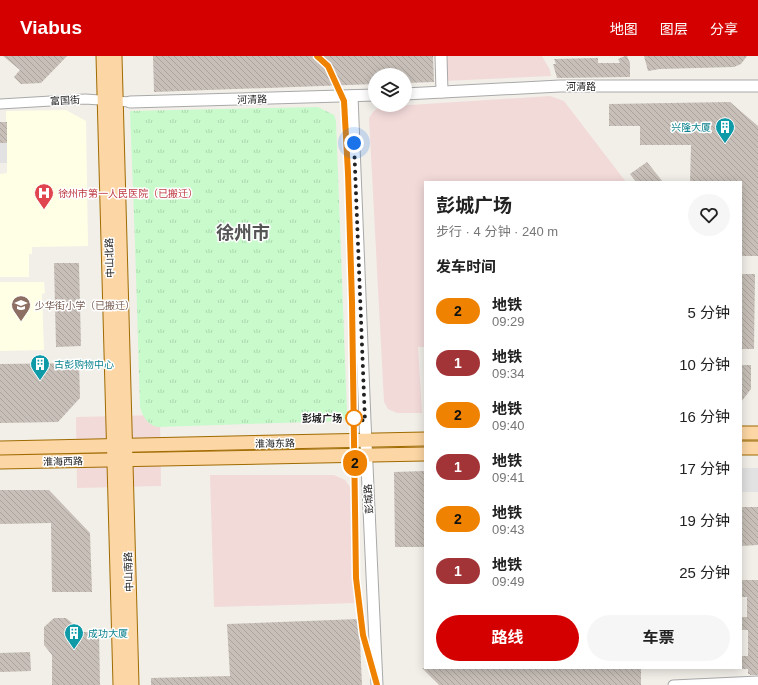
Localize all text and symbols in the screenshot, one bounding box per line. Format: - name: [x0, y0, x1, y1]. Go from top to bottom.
- text: Viabus: [20, 17, 82, 38]
- text: 地图: [610, 21, 638, 37]
- text: 图层: [660, 21, 688, 37]
- text: 分享: [710, 21, 738, 37]
- map controls: [368, 68, 412, 112]
- button: layers: [368, 68, 412, 112]
- street label: 河清路: [566, 81, 596, 92]
- street label: 河清路: [237, 93, 267, 106]
- street label: 富国街: [50, 94, 80, 107]
- building icon: 兴隆大厦: [714, 116, 736, 144]
- place label: 兴隆大厦: [671, 122, 711, 133]
- your location: [344, 133, 364, 153]
- hospital icon: 徐州市第一人民医院（已搬迁）: [33, 182, 55, 210]
- place label: 徐州市第一人民医院（已搬迁）: [58, 188, 198, 199]
- button: heart: [688, 194, 730, 236]
- text: 彭城广场: [436, 195, 512, 216]
- district label: 徐州市: [216, 223, 270, 243]
- text: 步行 · 4 分钟 · 240 m: [436, 224, 558, 239]
- street label: 中山北路: [103, 238, 116, 278]
- text: 发车时间: [436, 258, 496, 275]
- school or university icon: 少华街小学（已搬迁）: [10, 294, 32, 322]
- text: 地铁: [492, 296, 522, 313]
- place label: 少华街小学（已搬迁）: [35, 300, 135, 311]
- text: 2: [454, 303, 462, 319]
- text: 5 分钟: [687, 304, 730, 321]
- text: 09:29: [492, 314, 525, 329]
- text: 地铁: [492, 348, 522, 365]
- building icon: 古彭购物中心: [29, 353, 51, 381]
- text: 1: [454, 355, 462, 371]
- text: 10 分钟: [679, 356, 730, 373]
- place label: 古彭购物中心: [54, 359, 114, 370]
- text: 09:34: [492, 366, 525, 381]
- text: 地铁: [492, 400, 522, 417]
- text: 2: [454, 407, 462, 423]
- text: 16 分钟: [679, 408, 730, 425]
- marker: 彭城广场: [345, 409, 363, 427]
- place label: 彭城广场: [302, 412, 342, 424]
- text: 09:40: [492, 418, 525, 433]
- street label: 淮海东路: [255, 438, 295, 449]
- line badge: 2: [342, 450, 368, 476]
- text: 地铁: [492, 452, 522, 469]
- text: 2: [351, 455, 359, 471]
- street label: 淮海西路: [43, 456, 83, 467]
- text: 1: [454, 459, 462, 475]
- text: 17 分钟: [679, 460, 730, 477]
- text: 09:41: [492, 470, 525, 485]
- street label: 彭城路: [362, 484, 375, 514]
- text: 地铁: [492, 504, 522, 521]
- text: 2: [454, 511, 462, 527]
- text: 19 分钟: [679, 512, 730, 529]
- text: 09:43: [492, 522, 525, 537]
- street label: 中山南路: [122, 552, 135, 592]
- text: 地铁: [492, 556, 522, 573]
- text: 1: [454, 563, 462, 579]
- text: 25 分钟: [679, 564, 730, 581]
- text: 09:49: [492, 574, 525, 589]
- button: 路线: [436, 615, 579, 661]
- button: 车票: [587, 615, 730, 661]
- building icon: 成功大厦: [63, 622, 85, 650]
- place label: 成功大厦: [88, 628, 128, 639]

